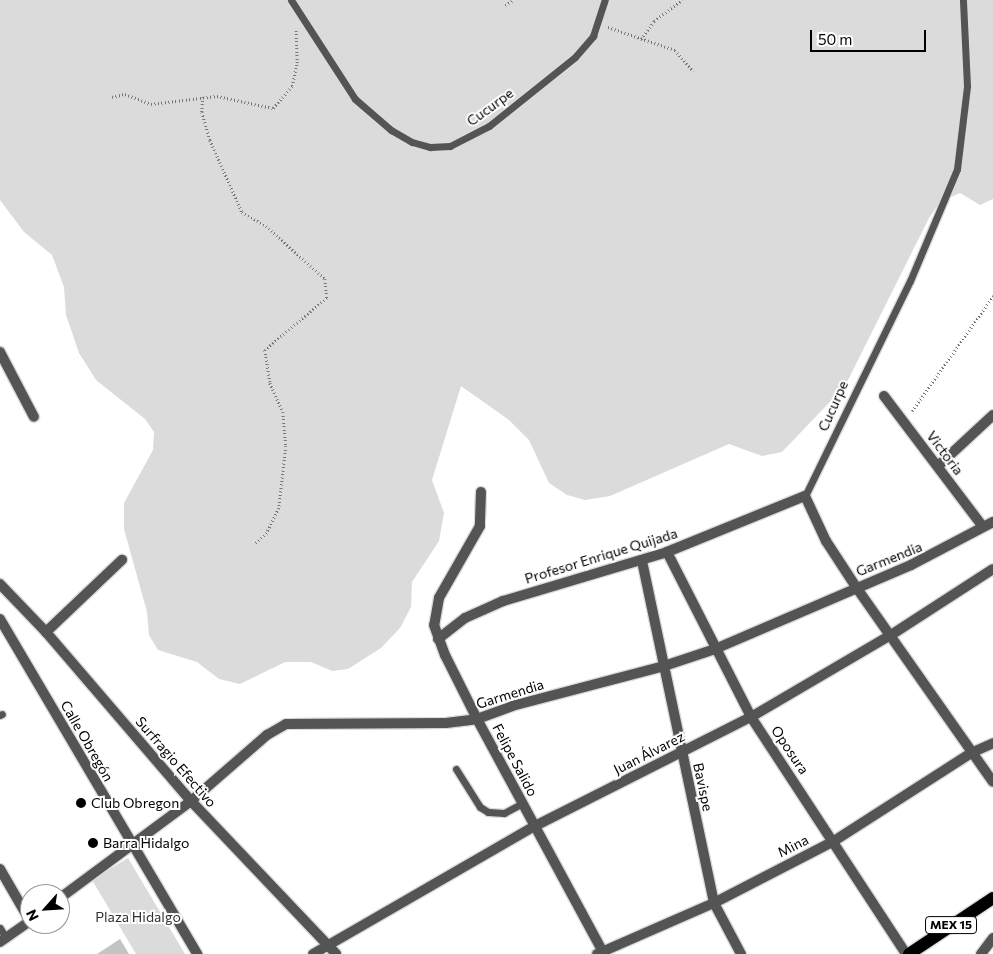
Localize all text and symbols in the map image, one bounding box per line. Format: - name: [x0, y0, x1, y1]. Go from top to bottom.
- scale bar: [813, 20, 929, 52]
- text: 50 m: [818, 30, 852, 48]
- street label: Cucurpe: [463, 85, 517, 129]
- street label: Cucurpe: [814, 378, 852, 434]
- street label: Victoria: [923, 428, 967, 478]
- street label: Profesor Enrique Quijada: [523, 525, 679, 587]
- street label: Garmendia: [853, 538, 925, 580]
- street label: Garmendia: [474, 676, 546, 712]
- street label: Calle Obregón: [57, 698, 117, 784]
- street label: Surfragio Efectivo: [132, 713, 220, 811]
- street label: Felipe Salido: [489, 721, 541, 799]
- street label: Oposura: [768, 723, 812, 777]
- street label: Juan Álvarez: [611, 728, 687, 778]
- street label: Bavispe: [690, 761, 716, 813]
- place label: Club Obregon: [91, 795, 179, 811]
- marker: Club Obregon: [75, 797, 87, 809]
- street label: Mina: [775, 831, 811, 861]
- place label: Barra Hidalgo: [103, 835, 189, 851]
- marker: Barra Hidalgo: [87, 837, 99, 849]
- north arrow: [20, 884, 70, 934]
- text: N: [22, 907, 42, 924]
- park label: Plaza Hidalgo: [95, 909, 181, 925]
- road number: MEX 15: [925, 916, 977, 934]

